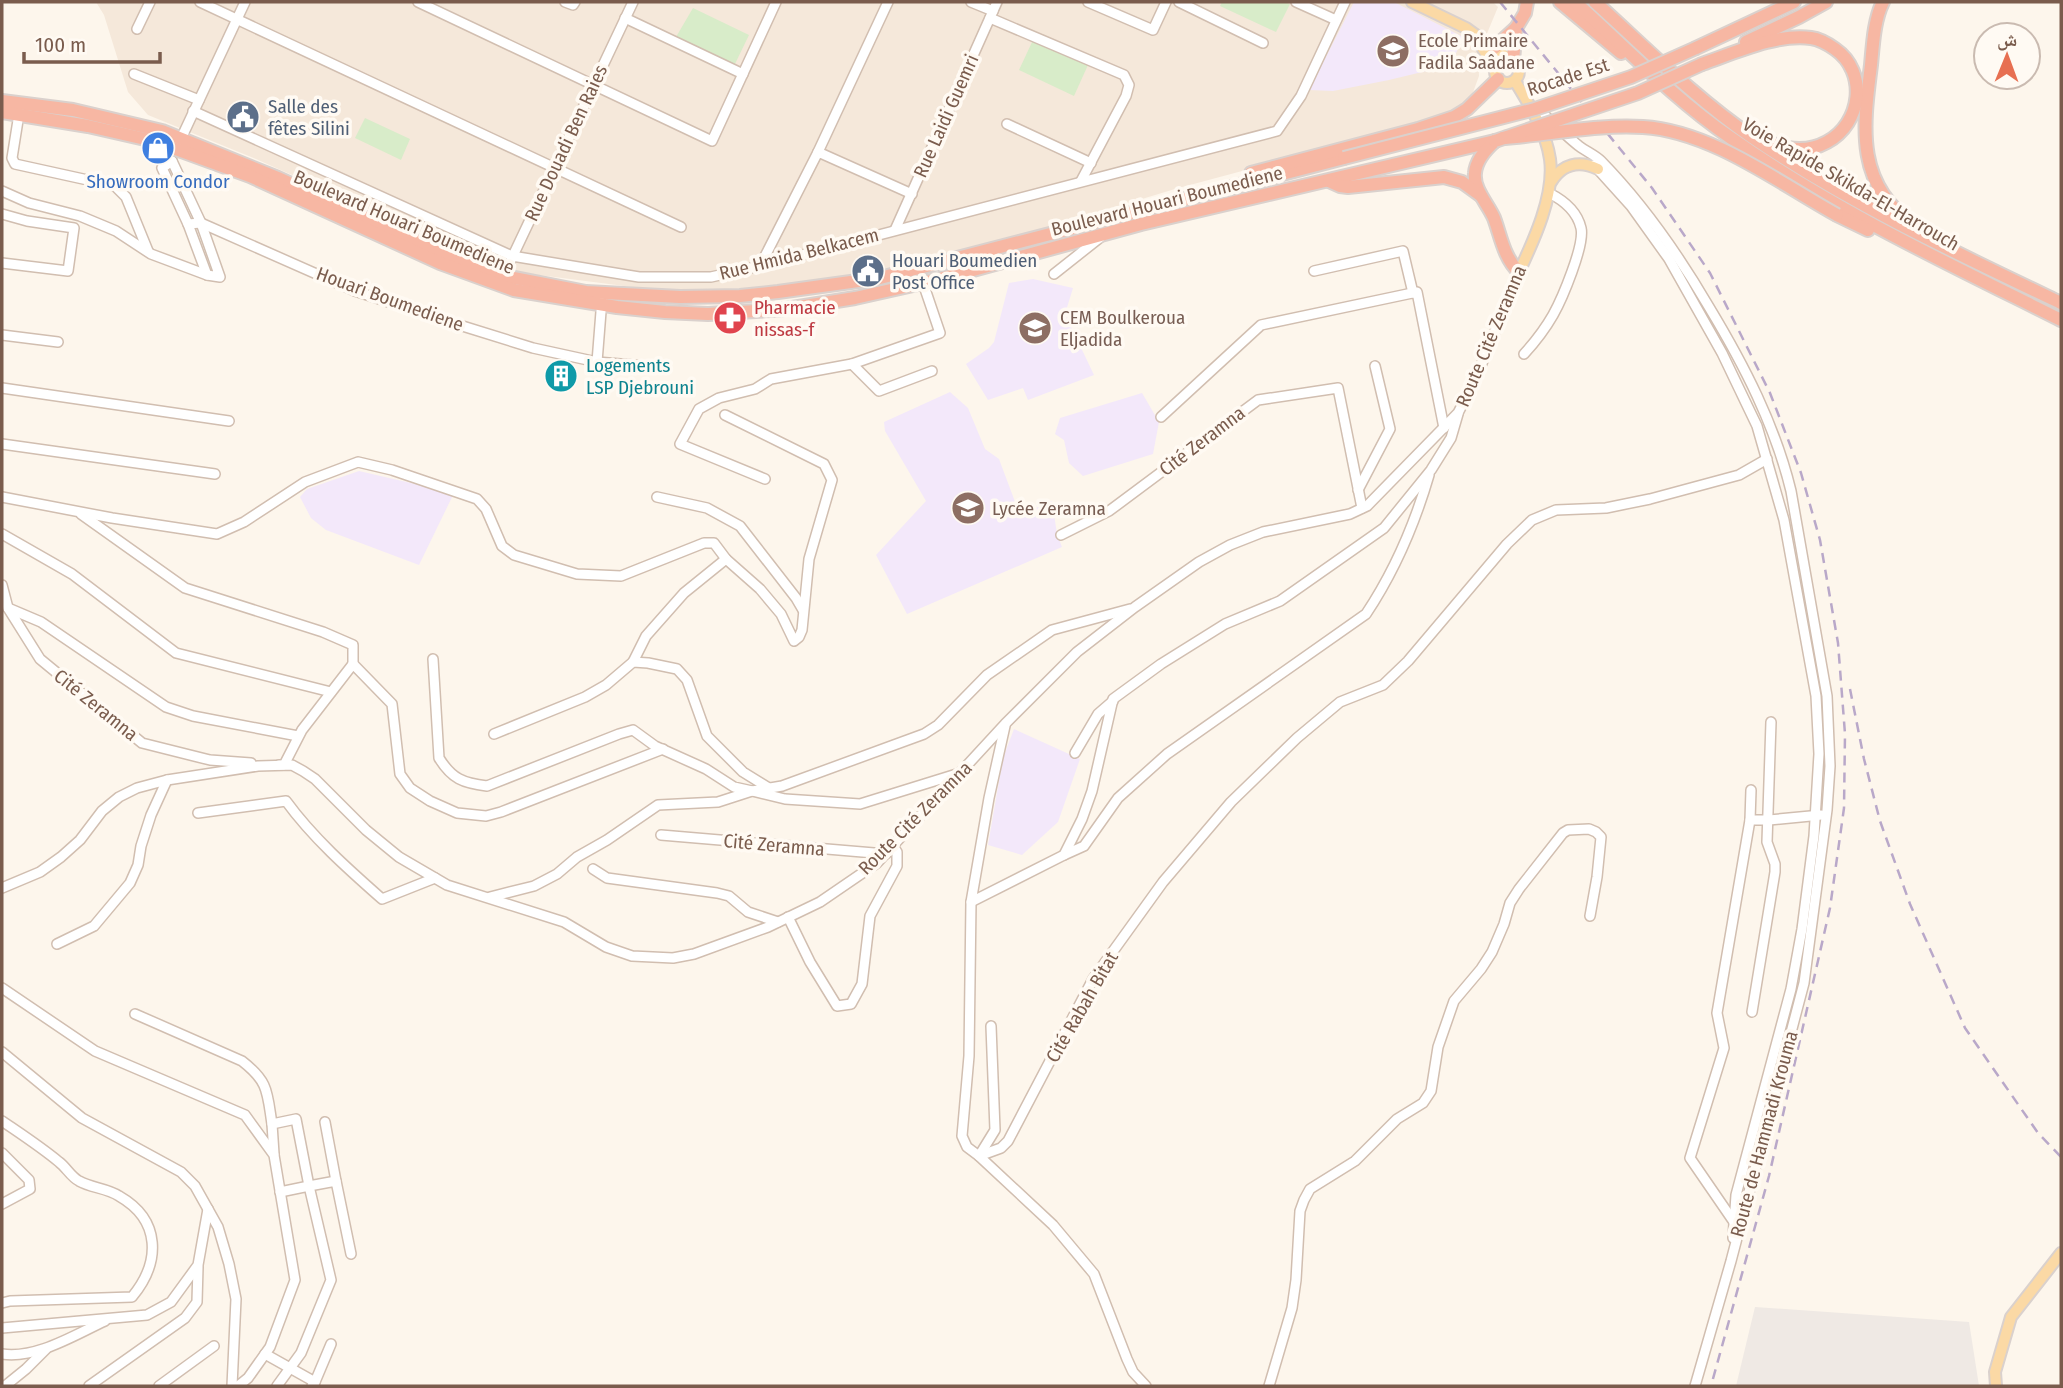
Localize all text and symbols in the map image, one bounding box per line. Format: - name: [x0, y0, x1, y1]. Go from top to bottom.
- scale bar: [24, 21, 161, 65]
- north arrow: [1972, 21, 2042, 91]
- text: ش: [1997, 28, 2018, 51]
- place label: Ecole Primaire Fadila Saâdane: [1418, 29, 1535, 74]
- text: 100 m: [35, 32, 86, 58]
- school or university icon: Ecole Primaire Fadila Saâdane: [1374, 32, 1412, 70]
- street label: Rue Laidi Guemri: [909, 51, 983, 181]
- street label: Rocade Est: [1524, 53, 1612, 101]
- street label: Rue Douadi Ben Raies: [520, 61, 612, 225]
- place label: Salle des fêtes Silini: [268, 95, 350, 140]
- public building icon: Salle des fêtes Silini: [224, 98, 262, 136]
- street label: Voie Rapide Skikda-El-Harrouch: [1738, 112, 1964, 256]
- shop icon: Showroom Condor: [139, 129, 177, 167]
- street label: Boulevard Houari Boumediene: [1049, 161, 1285, 241]
- street label: Boulevard Houari Boumediene: [290, 165, 518, 279]
- place label: Showroom Condor: [86, 170, 230, 193]
- street label: Rue Hmida Belkacem: [717, 223, 881, 285]
- place label: Houari Boumedien Post Office: [892, 249, 1037, 294]
- public building icon: Houari Boumedien Post Office: [849, 252, 887, 290]
- street label: Houari Boumediene: [313, 262, 467, 336]
- street label: Route Cité Zeramna: [1451, 262, 1531, 410]
- place label: Pharmacie nissas-f: [754, 296, 836, 341]
- pharmacy icon: Pharmacie nissas-f: [711, 299, 749, 337]
- place label: CEM Boulkeroua Eljadida: [1060, 306, 1185, 351]
- school or university icon: CEM Boulkeroua Eljadida: [1016, 309, 1054, 347]
- place label: Logements LSP Djebrouni: [586, 354, 694, 399]
- building icon: Logements LSP Djebrouni: [542, 357, 580, 395]
- street label: Cité Zeramna: [1155, 401, 1249, 481]
- school or university icon: Lycée Zeramna: [949, 489, 987, 527]
- place label: Lycée Zeramna: [992, 497, 1106, 520]
- street label: Cité Zeramna: [49, 664, 143, 746]
- street label: Route Cité Zeramna: [853, 756, 977, 880]
- street label: Cité Zeramna: [722, 829, 826, 861]
- street label: Cité Rabah Bitat: [1041, 947, 1123, 1067]
- street label: Route de Hammadi Krouma: [1725, 1028, 1803, 1240]

